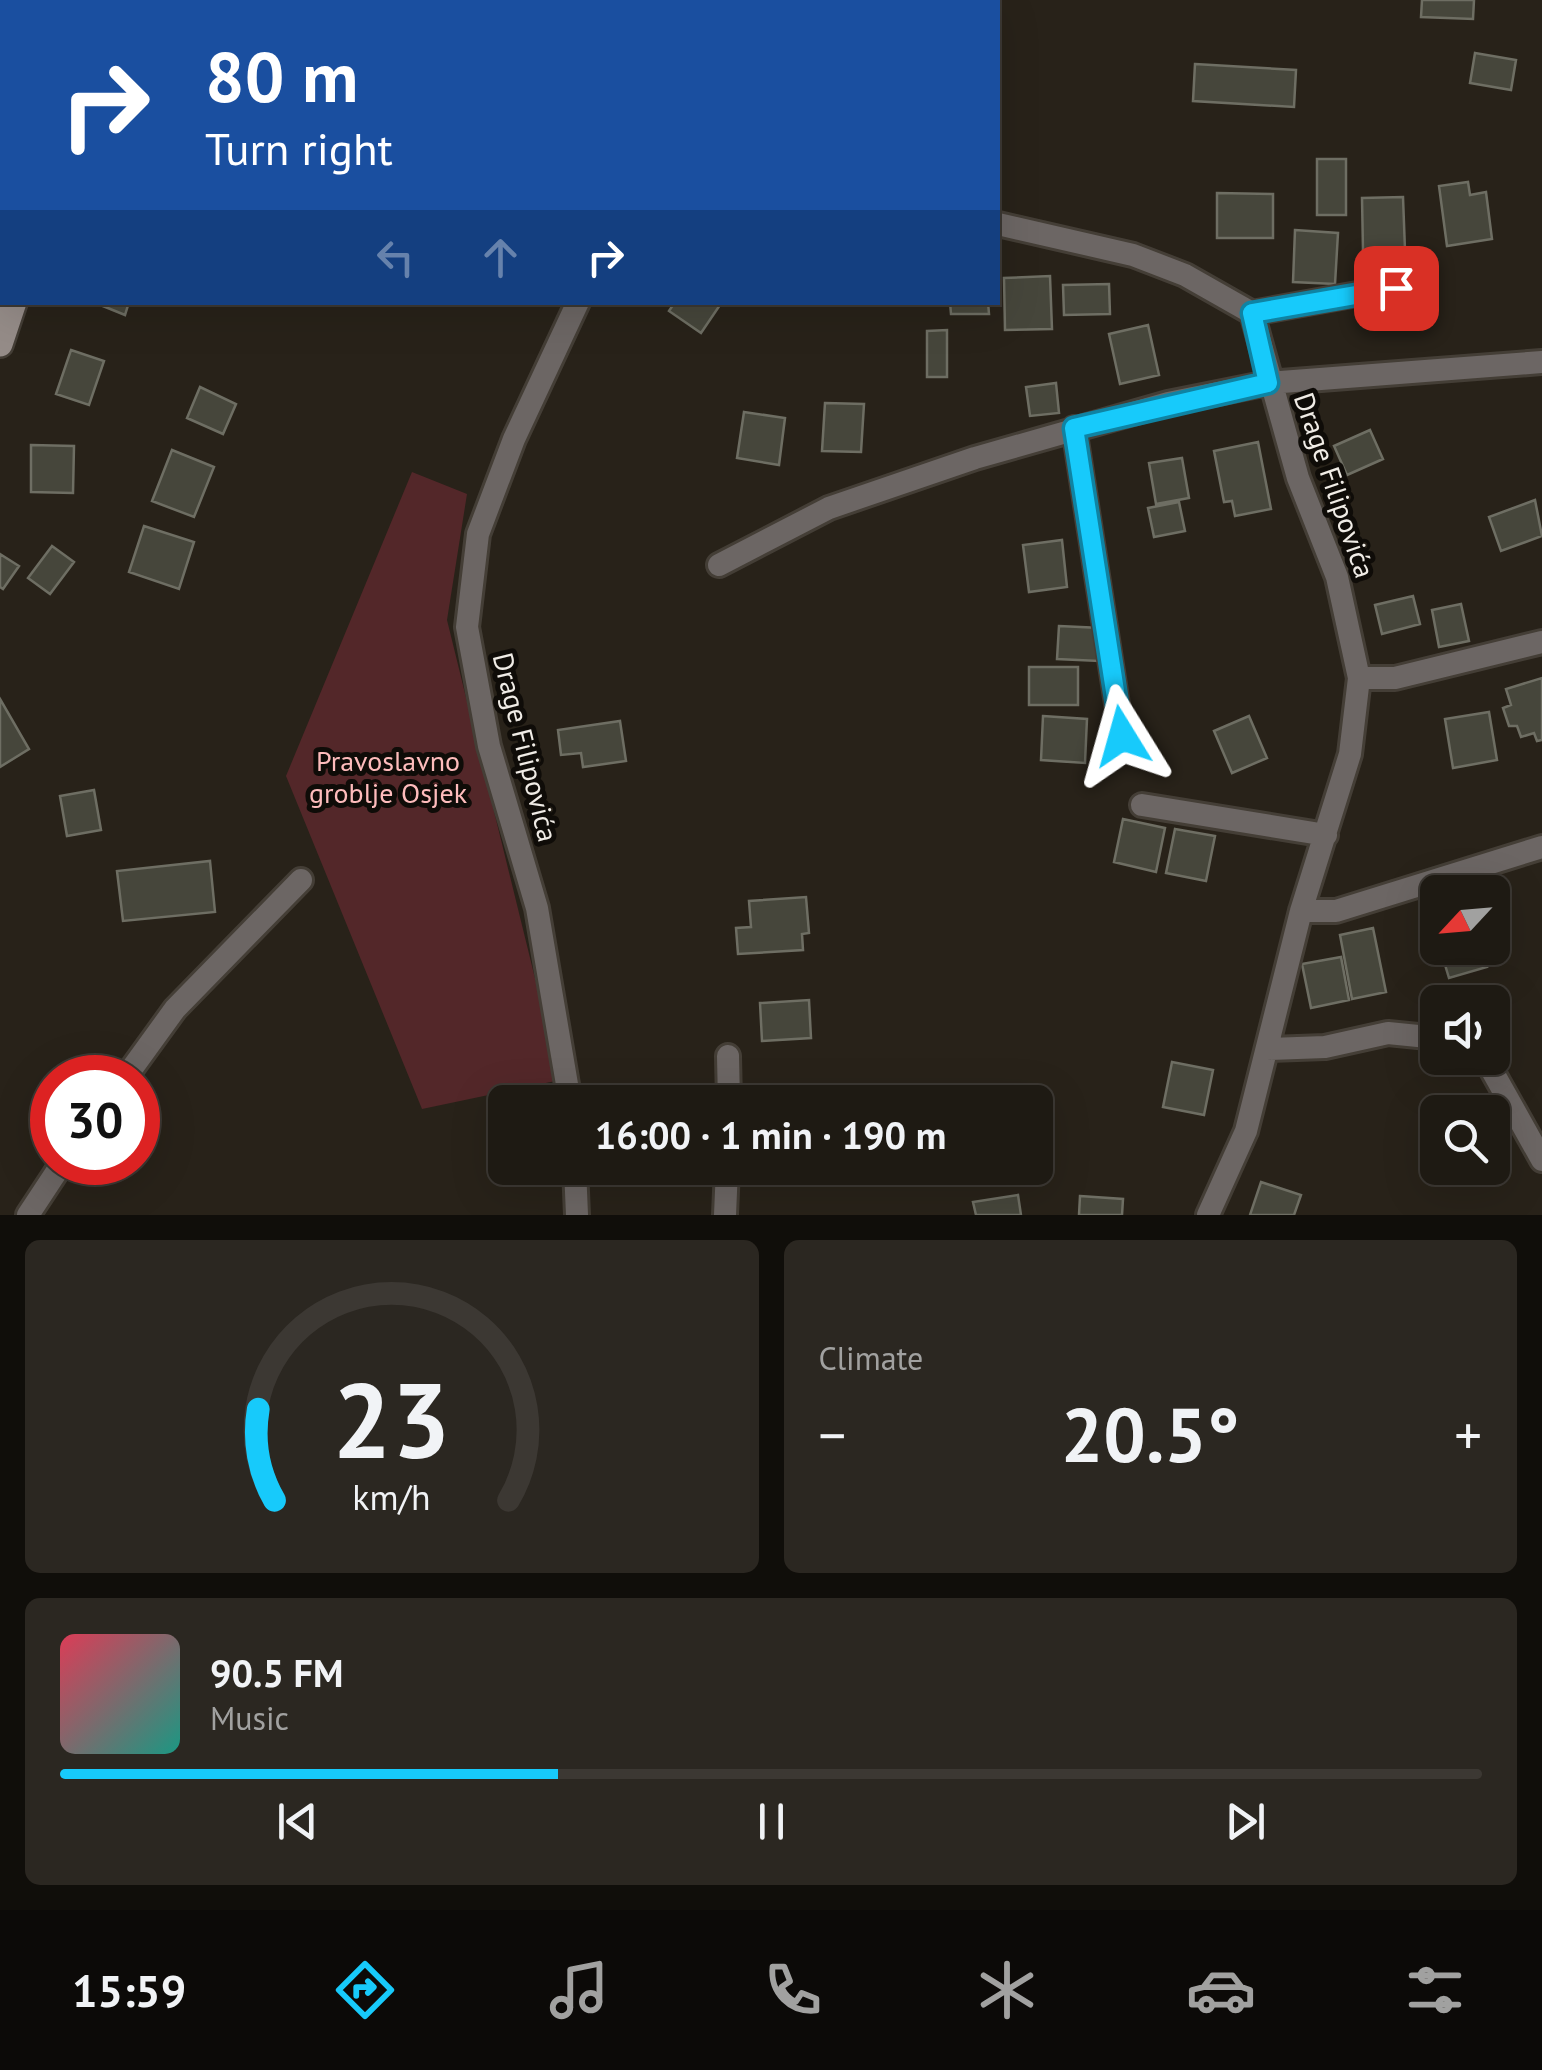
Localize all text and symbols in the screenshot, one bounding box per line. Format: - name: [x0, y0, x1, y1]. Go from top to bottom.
- text: 80 m: [205, 31, 358, 121]
- icon: right: [40, 40, 170, 170]
- text: Turn right: [205, 119, 393, 177]
- icon: left: [368, 230, 423, 285]
- icon: ahead: [473, 230, 528, 285]
- icon: right: [578, 230, 633, 285]
- pin: [1354, 246, 1439, 331]
- icon: arrive: [1369, 261, 1424, 316]
- street label: Drage Filipovića: [1286, 388, 1384, 582]
- street label: Drage Filipovića: [485, 649, 567, 845]
- position arrow: [1070, 684, 1174, 788]
- park label: Pravoslavno groblje Osjek: [309, 742, 468, 811]
- north arrow: [1420, 875, 1510, 965]
- map controls: [1420, 875, 1510, 1185]
- button: sound: [1420, 985, 1510, 1075]
- speed limit sign: 30: [30, 1055, 160, 1185]
- button: search: [1420, 1095, 1510, 1185]
- text: 16:00 · 1 min · 190 m: [595, 1110, 946, 1159]
- text: Climate: [819, 1337, 923, 1379]
- text: 23: [333, 1352, 451, 1487]
- text: 20.5°: [1061, 1386, 1240, 1483]
- text: −: [819, 1399, 846, 1470]
- text: +: [1454, 1399, 1482, 1470]
- text: km/h: [353, 1474, 431, 1520]
- text: 90.5 FM: [210, 1648, 343, 1697]
- text: Music: [210, 1697, 289, 1739]
- icon: previous: [270, 1794, 325, 1849]
- icon: pause: [744, 1794, 799, 1849]
- icon: next: [1218, 1794, 1273, 1849]
- icon: directions: [330, 1955, 400, 2025]
- icon: music: [544, 1955, 614, 2025]
- icon: phone: [758, 1955, 828, 2025]
- icon: climate: [972, 1955, 1042, 2025]
- icon: car: [1186, 1955, 1256, 2025]
- icon: filters: [1400, 1955, 1470, 2025]
- text: 15:59: [72, 1961, 186, 2019]

